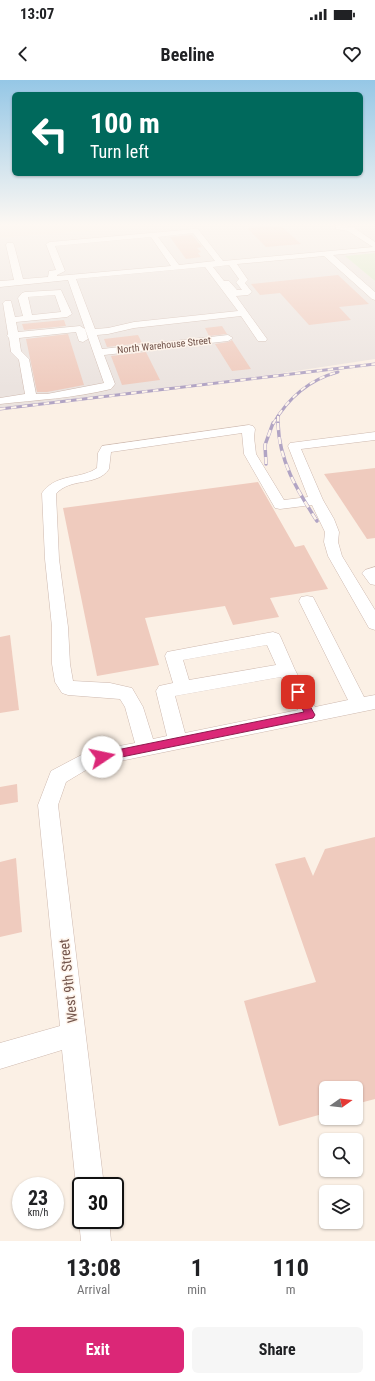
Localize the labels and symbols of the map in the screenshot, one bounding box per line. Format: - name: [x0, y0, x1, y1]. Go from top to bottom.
- street label: North Warehouse Street: [117, 335, 211, 355]
- pin: [281, 675, 315, 709]
- position arrow: [81, 736, 123, 778]
- street label: West 9th Street: [56, 938, 80, 1024]
- north arrow: [319, 1081, 363, 1125]
- speed limit sign: 30: [72, 1177, 124, 1229]

